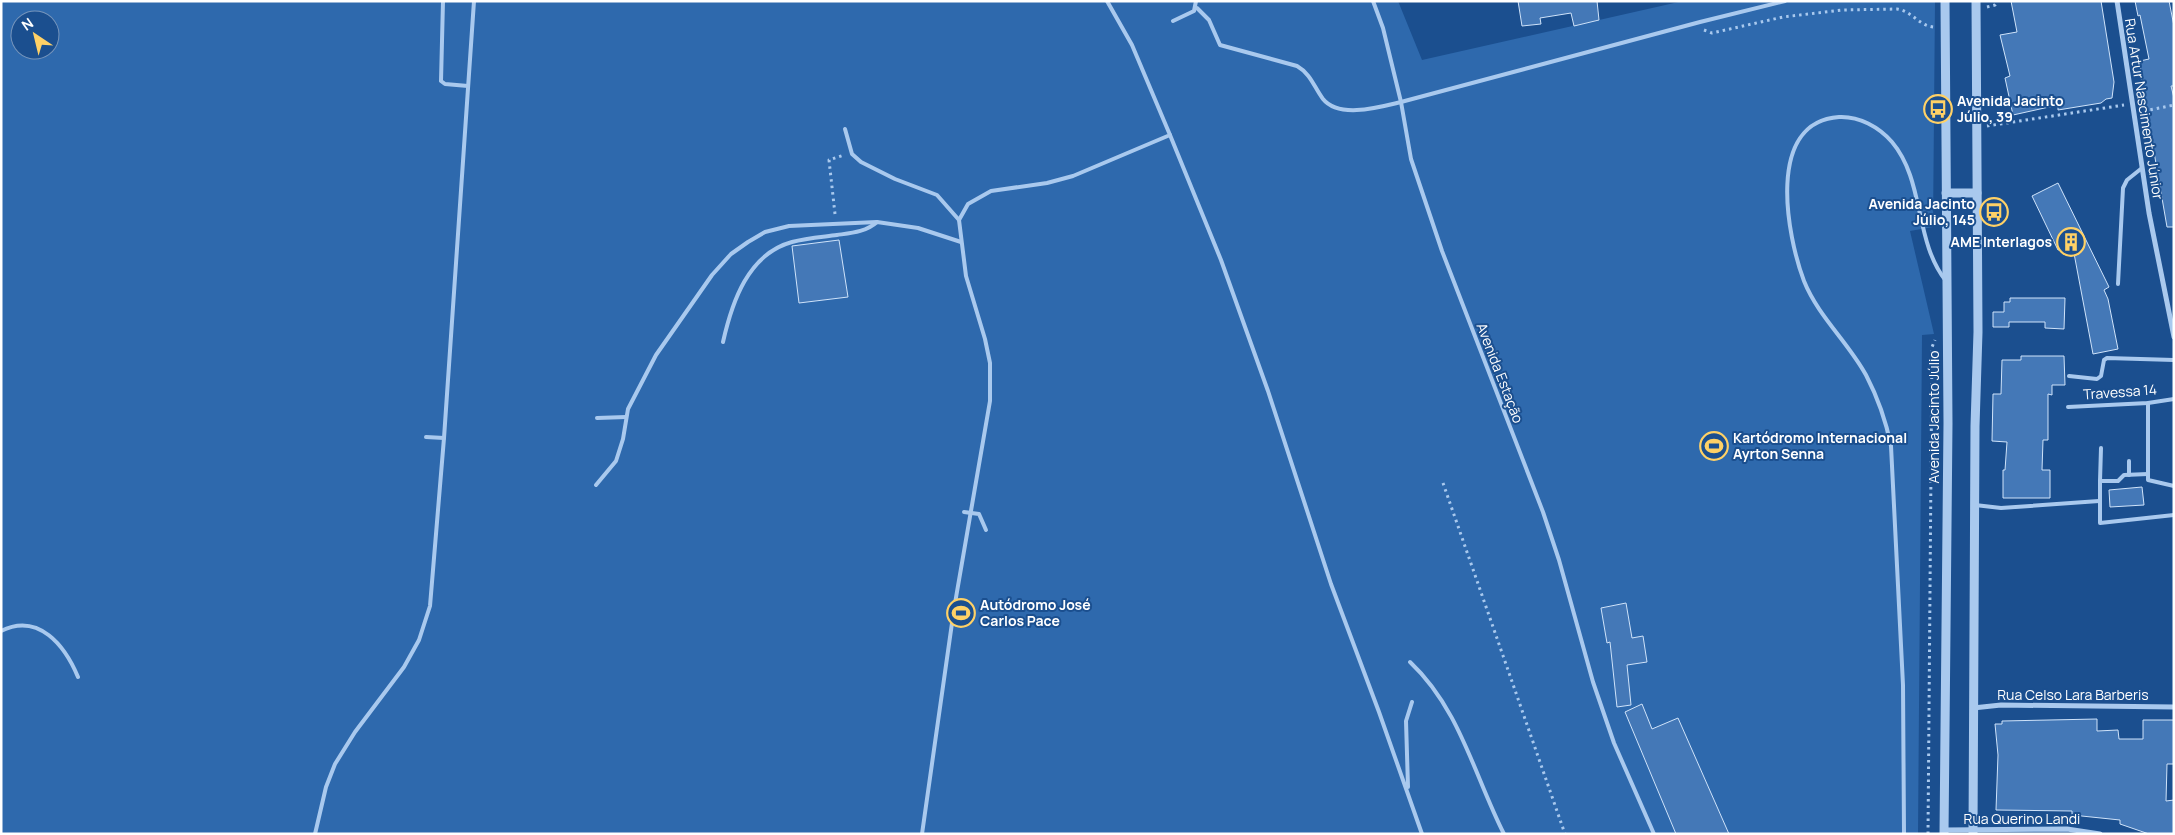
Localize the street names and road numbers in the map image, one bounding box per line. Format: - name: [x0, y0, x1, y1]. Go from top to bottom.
- street label: Rua Artur Nascimento Júnior: [2121, 17, 2168, 201]
- street label: Avenida Estação: [1473, 320, 1528, 426]
- street label: Avenida Jacinto Júlio: [1924, 351, 1943, 484]
- street label: Travessa 14: [2082, 379, 2157, 404]
- street label: Rua Celso Lara Barberis: [1997, 685, 2149, 704]
- street label: Rua Querino Landi: [1964, 809, 2080, 828]

